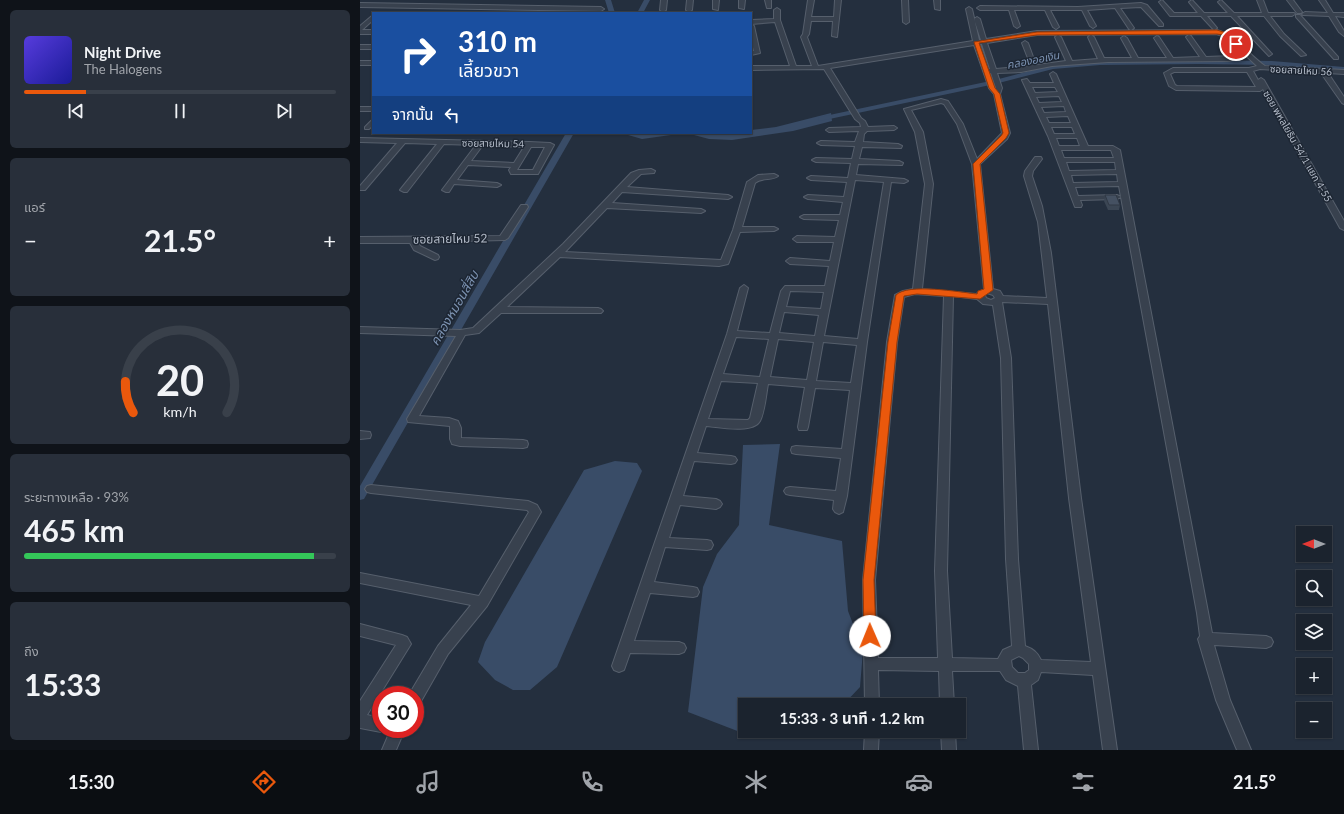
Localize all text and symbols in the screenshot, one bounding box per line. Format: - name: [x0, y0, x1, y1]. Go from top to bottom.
- text: 310 m: [458, 24, 537, 58]
- pin: [1219, 27, 1253, 61]
- icon: right: [392, 28, 444, 80]
- icon: arrive: [1225, 33, 1247, 55]
- text: Night Drive: [84, 43, 161, 61]
- water label: คลองออเงิน: [1005, 48, 1062, 71]
- text: เลี้ยวขวา: [458, 59, 519, 81]
- text: The Halogens: [84, 61, 162, 77]
- street label: ซอยสายไหม 56: [1270, 62, 1333, 78]
- street label: ซอย พหลโยธิน 54/1 แยก 4-55: [1261, 88, 1335, 204]
- icon: previous: [65, 100, 87, 122]
- icon: pause: [169, 100, 191, 122]
- icon: next: [273, 100, 295, 122]
- icon: left: [441, 104, 463, 126]
- text: จากนั้น: [392, 105, 433, 123]
- street label: ซอยสายไหม 54: [462, 136, 524, 150]
- text: แอร์: [24, 199, 45, 215]
- text: 21.5°: [144, 222, 216, 258]
- text: −: [24, 227, 37, 254]
- text: +: [323, 227, 336, 254]
- street label: ซอยสายไหม 52: [413, 230, 487, 247]
- water label: คลองหมอนสี่สิบ: [425, 266, 482, 348]
- text: 20: [156, 355, 204, 405]
- text: km/h: [163, 403, 197, 420]
- text: ระยะทางเหลือ · 93%: [24, 489, 129, 505]
- text: 465 km: [24, 512, 125, 548]
- north arrow: [1296, 526, 1332, 562]
- map controls: [1296, 526, 1332, 738]
- button: search: [1296, 570, 1332, 606]
- button: layers: [1296, 614, 1332, 650]
- position arrow: [849, 615, 891, 657]
- text: ถึง: [24, 643, 39, 659]
- button: +: [1296, 658, 1332, 694]
- text: 15:33: [24, 666, 101, 702]
- speed limit sign: 30: [372, 686, 424, 738]
- button: −: [1296, 702, 1332, 738]
- text: 15:33 · 3 นาที · 1.2 km: [780, 709, 924, 727]
- icon: directions: [250, 768, 278, 796]
- icon: music: [414, 768, 442, 796]
- icon: phone: [578, 768, 606, 796]
- icon: climate: [742, 768, 770, 796]
- icon: car: [905, 768, 933, 796]
- icon: filters: [1069, 768, 1097, 796]
- text: 15:30: [68, 771, 114, 793]
- text: 21.5°: [1233, 771, 1276, 793]

